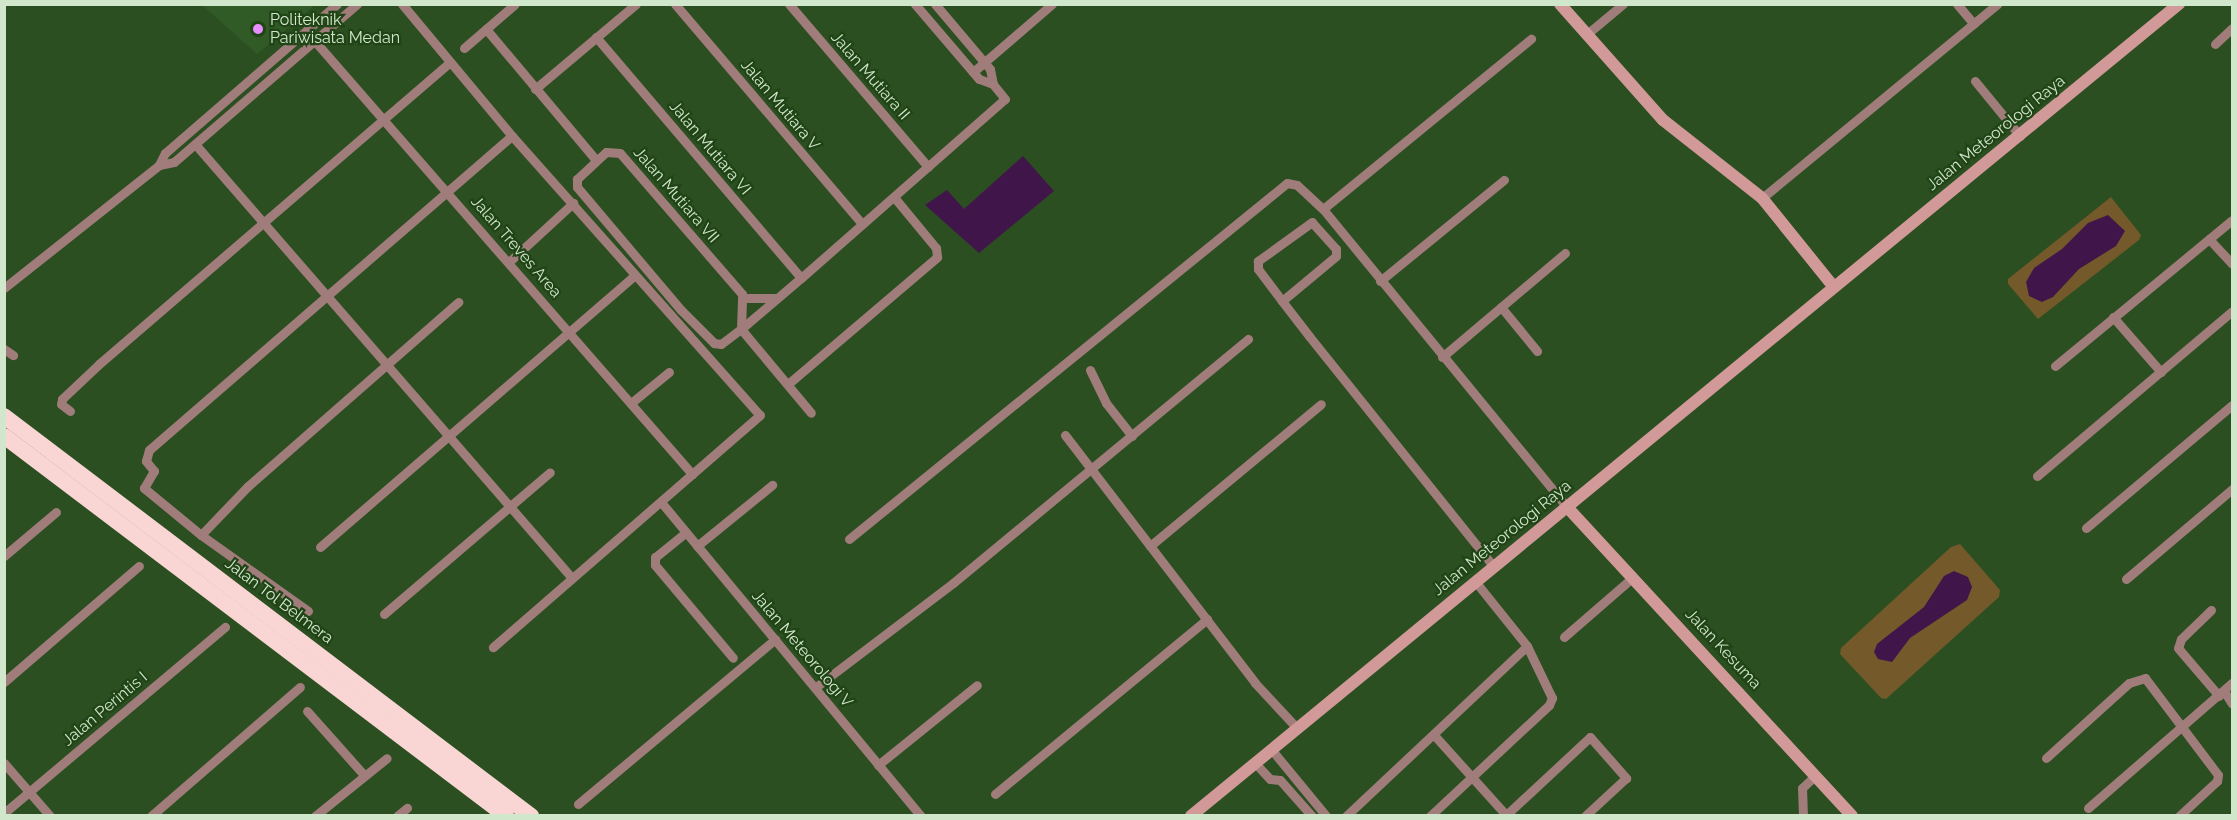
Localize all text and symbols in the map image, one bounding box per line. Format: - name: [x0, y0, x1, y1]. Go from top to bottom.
- place label: Politeknik Pariwisata Medan: [270, 10, 400, 48]
- marker: Politeknik Pariwisata Medan: [251, 22, 265, 36]
- street label: Jalan Mutiara II: [827, 28, 913, 124]
- street label: Jalan Mutiara V: [736, 56, 824, 154]
- street label: Jalan Meteorologi Raya: [1923, 71, 2069, 195]
- street label: Jalan Mutiara VI: [665, 97, 755, 199]
- street label: Jalan Mutiara VII: [629, 143, 723, 247]
- street label: Jalan Treves Area: [466, 192, 566, 302]
- street label: Jalan Meteorologi Raya: [1429, 476, 1575, 600]
- street label: Jalan Tol Belmera: [221, 554, 337, 648]
- street label: Jalan Meteorologi V: [747, 586, 857, 712]
- street label: Jalan Kesuma: [1681, 605, 1765, 693]
- street label: Jalan Perintis I: [59, 668, 151, 750]

